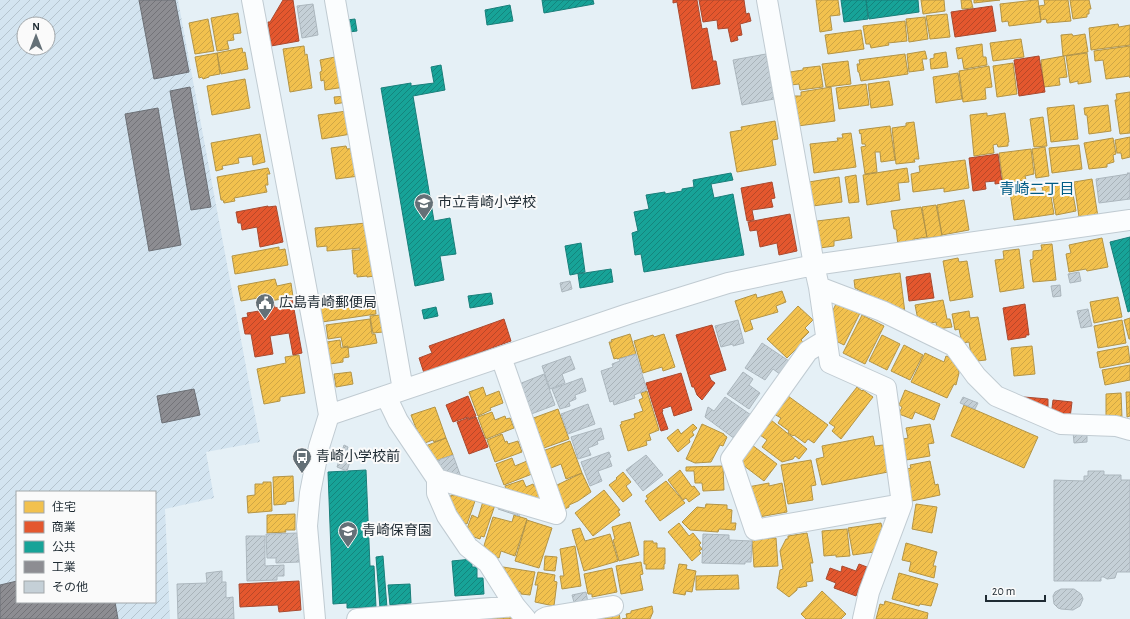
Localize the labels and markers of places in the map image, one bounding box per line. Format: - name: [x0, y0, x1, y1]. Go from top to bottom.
- school or university icon: 市立青崎小学校: [413, 192, 435, 220]
- place label: 市立青崎小学校: [438, 195, 536, 210]
- public building icon: 広島青崎郵便局: [254, 292, 276, 320]
- place label: 広島青崎郵便局: [279, 295, 377, 310]
- bus stop icon: 青崎小学校前: [291, 446, 313, 474]
- place label: 青崎小学校前: [316, 448, 400, 464]
- school or university icon: 青崎保育園: [337, 520, 359, 548]
- place label: 青崎保育園: [362, 523, 432, 538]

